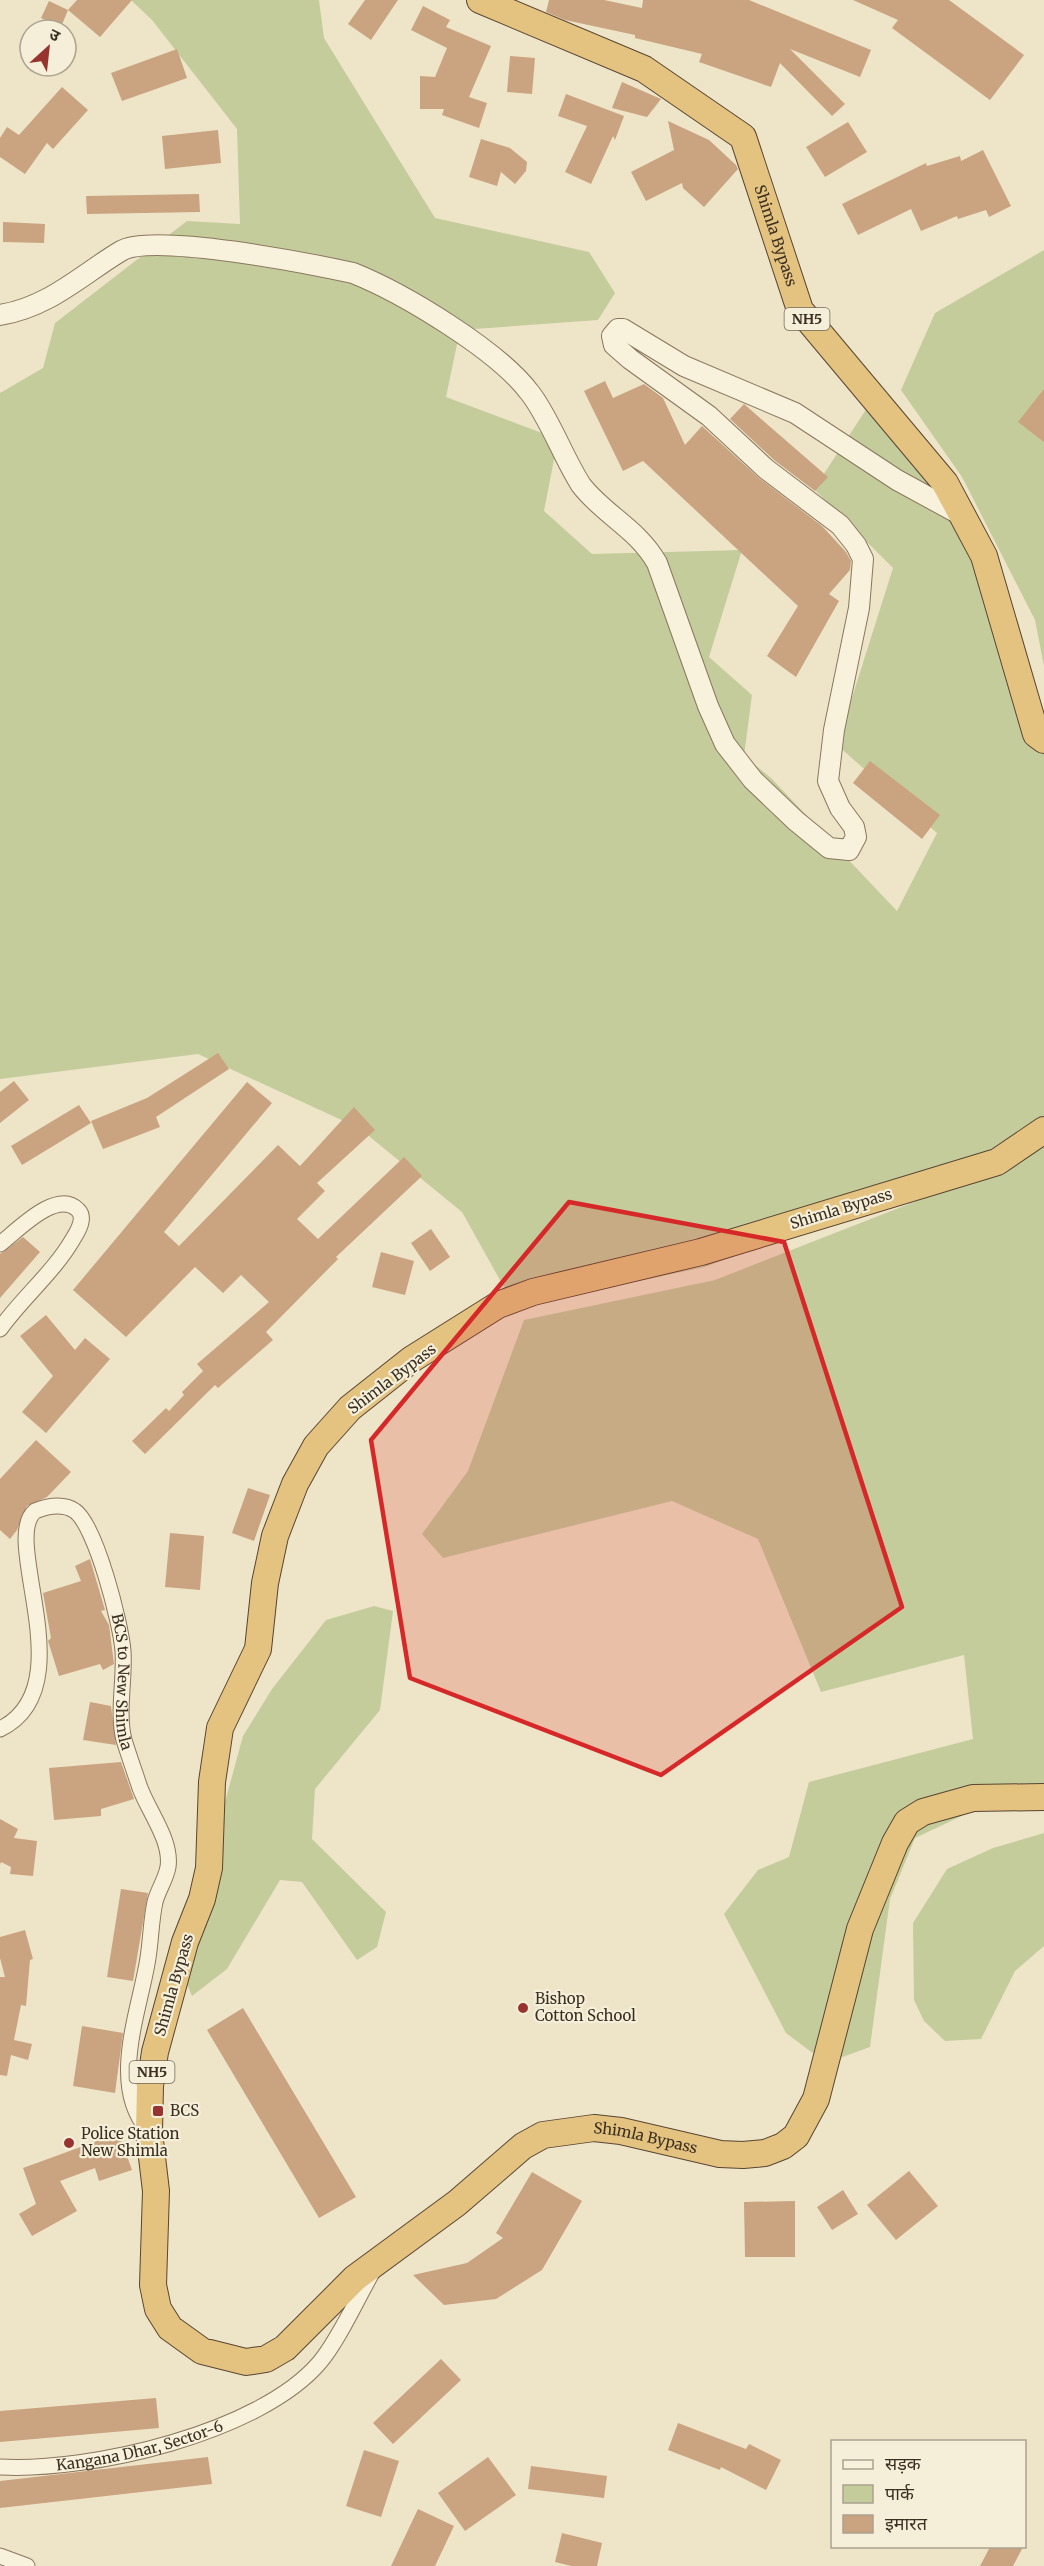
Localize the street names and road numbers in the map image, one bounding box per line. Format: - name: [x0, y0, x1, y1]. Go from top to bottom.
- street label: Shimla Bypass: [750, 182, 802, 289]
- road number: NH5: [784, 308, 830, 330]
- street label: Shimla Bypass: [788, 1184, 894, 1233]
- street label: Shimla Bypass: [344, 1339, 440, 1418]
- street label: BCS to New Shimla: [107, 1612, 137, 1752]
- street label: Shimla Bypass: [150, 1931, 197, 2038]
- road number: NH5: [130, 2061, 174, 2083]
- street label: Shimla Bypass: [593, 2118, 699, 2157]
- street label: Kangana Dhar, Sector-6: [55, 2416, 226, 2474]

